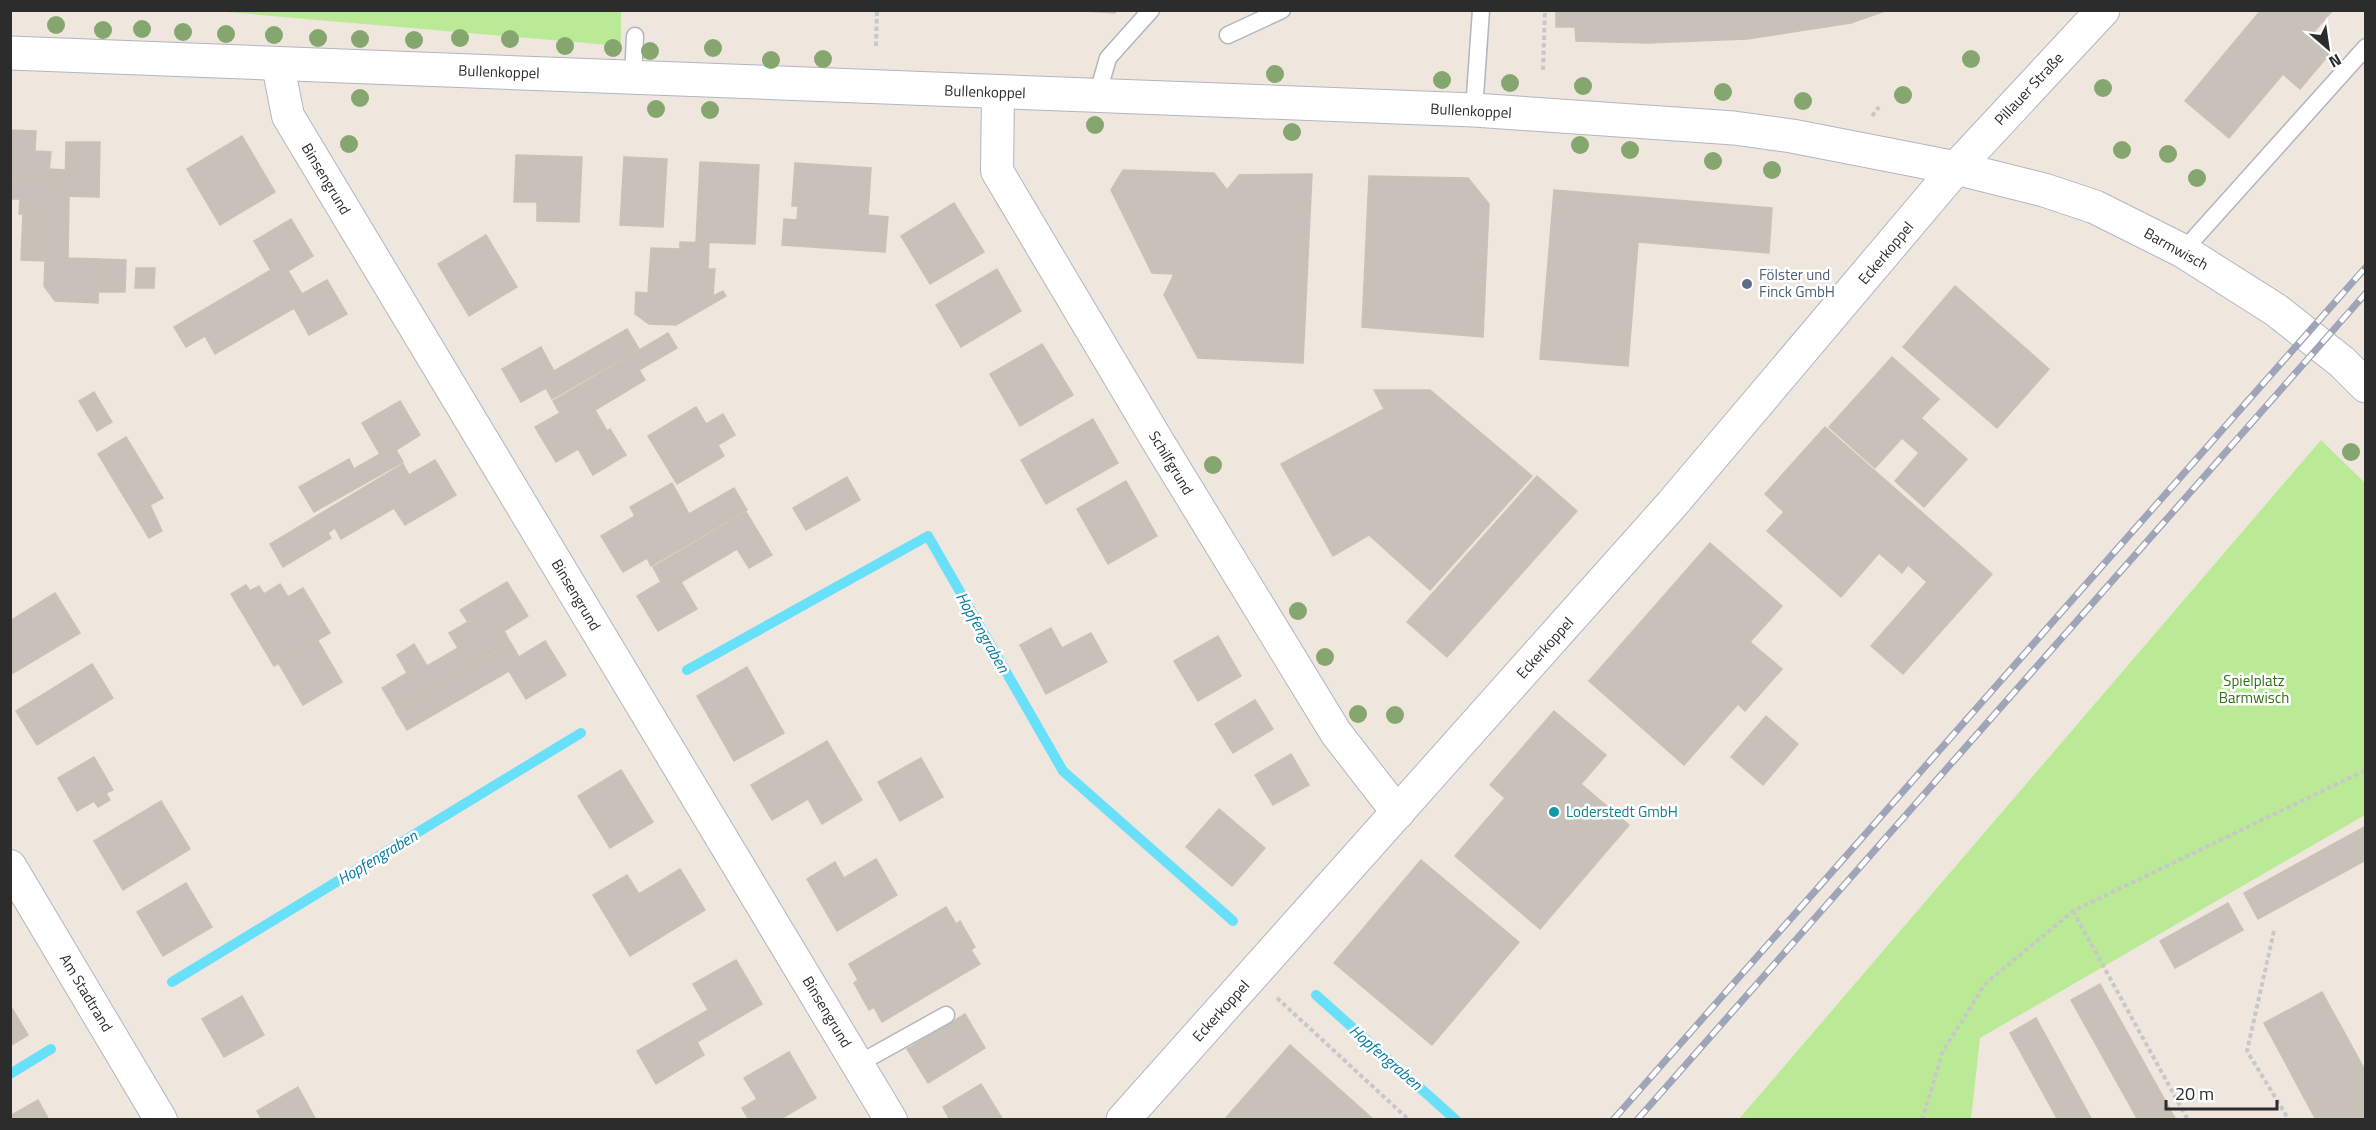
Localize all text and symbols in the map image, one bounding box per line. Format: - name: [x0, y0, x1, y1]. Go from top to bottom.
- north arrow: [2298, 18, 2358, 78]
- street label: Pillauer Straße: [1989, 47, 2069, 130]
- text: N: [2325, 48, 2346, 74]
- street label: Bullenkoppel: [458, 59, 540, 84]
- street label: Bullenkoppel: [944, 79, 1026, 104]
- street label: Bullenkoppel: [1430, 97, 1512, 124]
- street label: Binsengrund: [296, 139, 357, 219]
- street label: Eckerkoppel: [1852, 216, 1919, 289]
- street label: Barmwisch: [2140, 221, 2213, 276]
- place label: Fölster und Finck GmbH: [1759, 263, 1835, 303]
- marker: Fölster und Finck GmbH: [1740, 277, 1754, 291]
- street label: Schilfgrund: [1143, 426, 1200, 499]
- street label: Binsengrund: [546, 555, 607, 635]
- water label: Hopfengraben: [950, 587, 1016, 678]
- street label: Eckerkoppel: [1511, 612, 1579, 684]
- park label: Spielplatz Barmwisch: [2219, 669, 2289, 709]
- place label: Loderstedt GmbH: [1566, 800, 1678, 823]
- marker: Loderstedt GmbH: [1547, 805, 1561, 819]
- water label: Hopfengraben: [332, 823, 422, 890]
- street label: Am Stadtrand: [54, 949, 119, 1036]
- street label: Binsengrund: [797, 972, 858, 1052]
- street label: Eckerkoppel: [1187, 975, 1255, 1047]
- water label: Hopfengraben: [1344, 1019, 1428, 1096]
- scale bar: [2166, 1073, 2277, 1111]
- text: 20 m: [2175, 1080, 2214, 1107]

